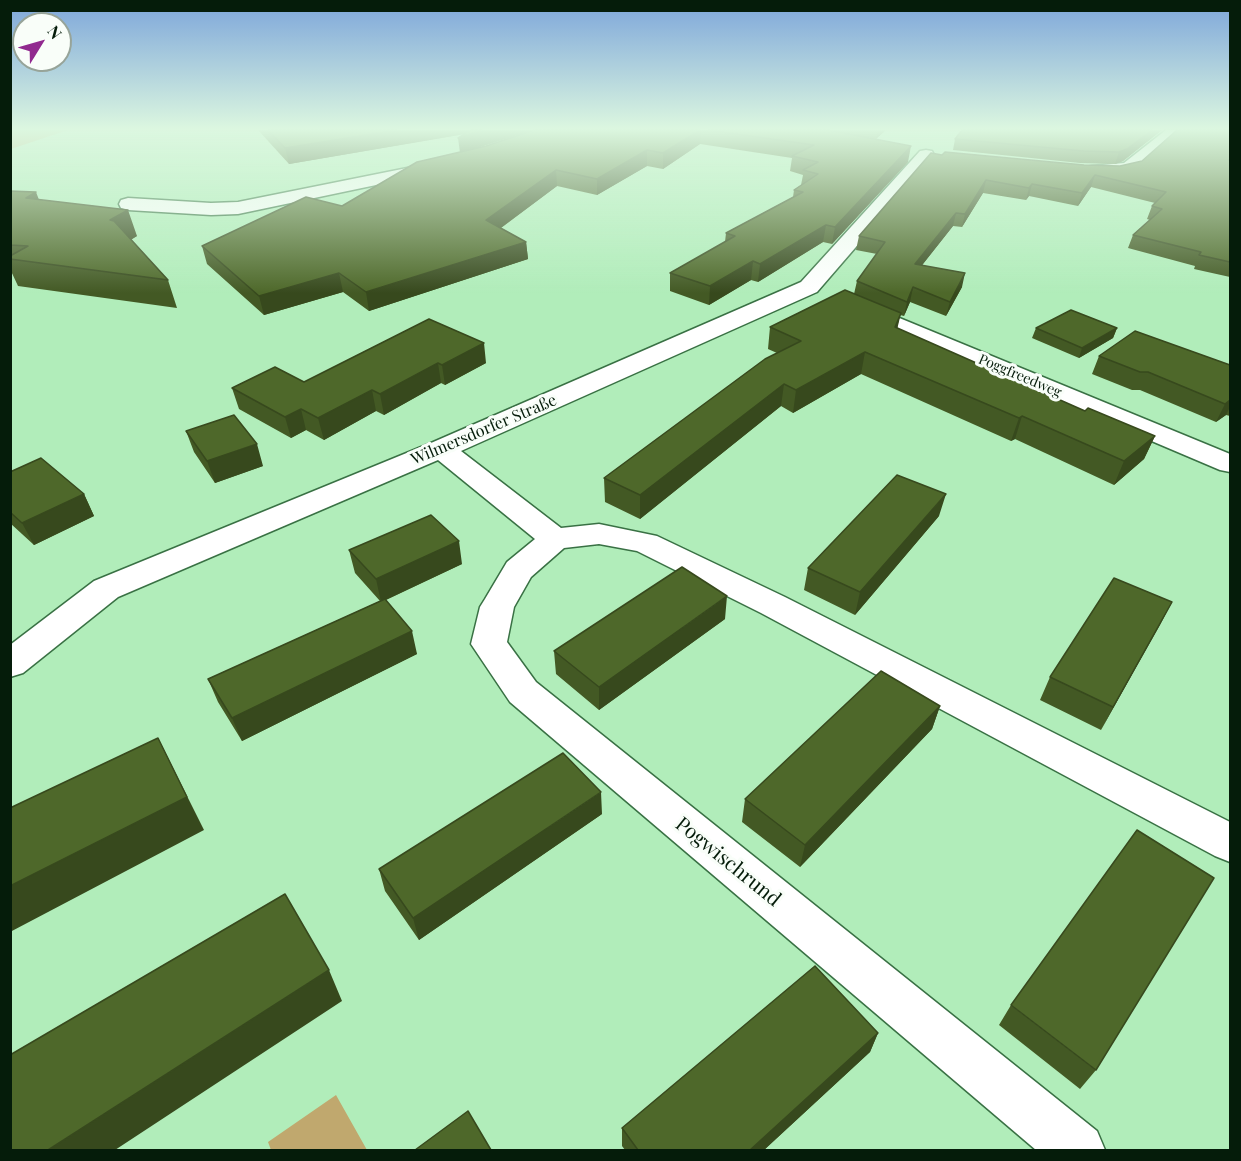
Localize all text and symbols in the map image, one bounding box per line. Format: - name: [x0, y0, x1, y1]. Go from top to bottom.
- north arrow: [12, 12, 72, 72]
- text: N: [43, 21, 67, 43]
- street label: Poggfreedweg: [976, 351, 1064, 401]
- street label: Wilmersdorfer Straße: [408, 391, 560, 469]
- street label: Pogwischrund: [670, 812, 786, 912]

